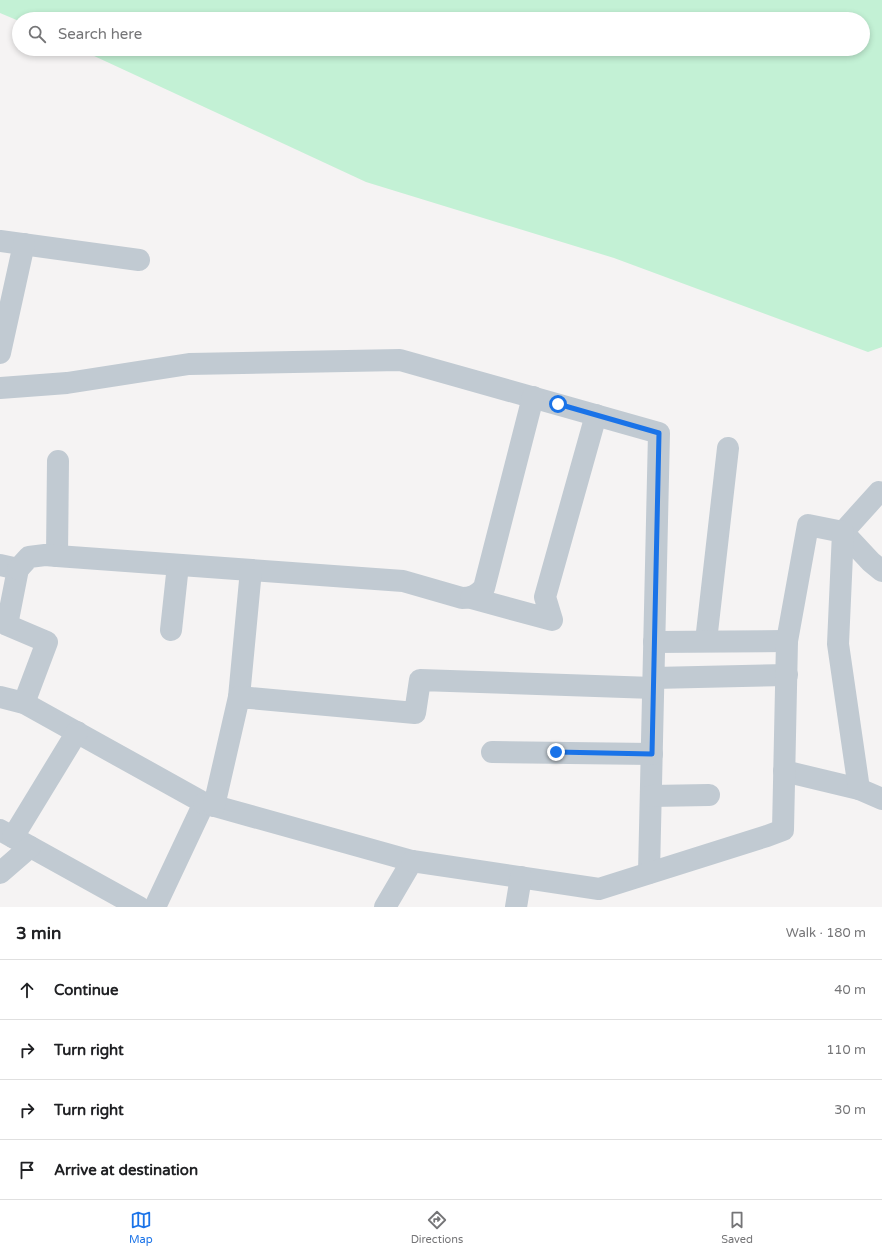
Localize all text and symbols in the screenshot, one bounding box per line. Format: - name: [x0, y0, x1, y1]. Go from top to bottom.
- search box: [12, 12, 870, 56]
- icon: search: [26, 23, 48, 45]
- text: Search here: [58, 25, 142, 43]
- route start: [549, 395, 567, 413]
- route end: [547, 743, 565, 761]
- text: 3 min: [16, 923, 61, 944]
- text: Walk · 180 m: [786, 925, 866, 941]
- icon: ahead: [16, 979, 38, 1001]
- text: Continue: [54, 981, 118, 999]
- text: 40 m: [834, 982, 866, 998]
- icon: right: [16, 1039, 38, 1061]
- text: Turn right: [54, 1041, 124, 1059]
- text: 110 m: [826, 1042, 866, 1058]
- icon: right: [16, 1099, 38, 1121]
- text: Turn right: [54, 1101, 124, 1119]
- text: 30 m: [834, 1102, 866, 1118]
- icon: arrive: [16, 1159, 38, 1181]
- text: Arrive at destination: [54, 1161, 198, 1179]
- tab: Map: [129, 1209, 153, 1246]
- tab: Directions: [411, 1209, 463, 1246]
- tab: Saved: [721, 1209, 753, 1246]

